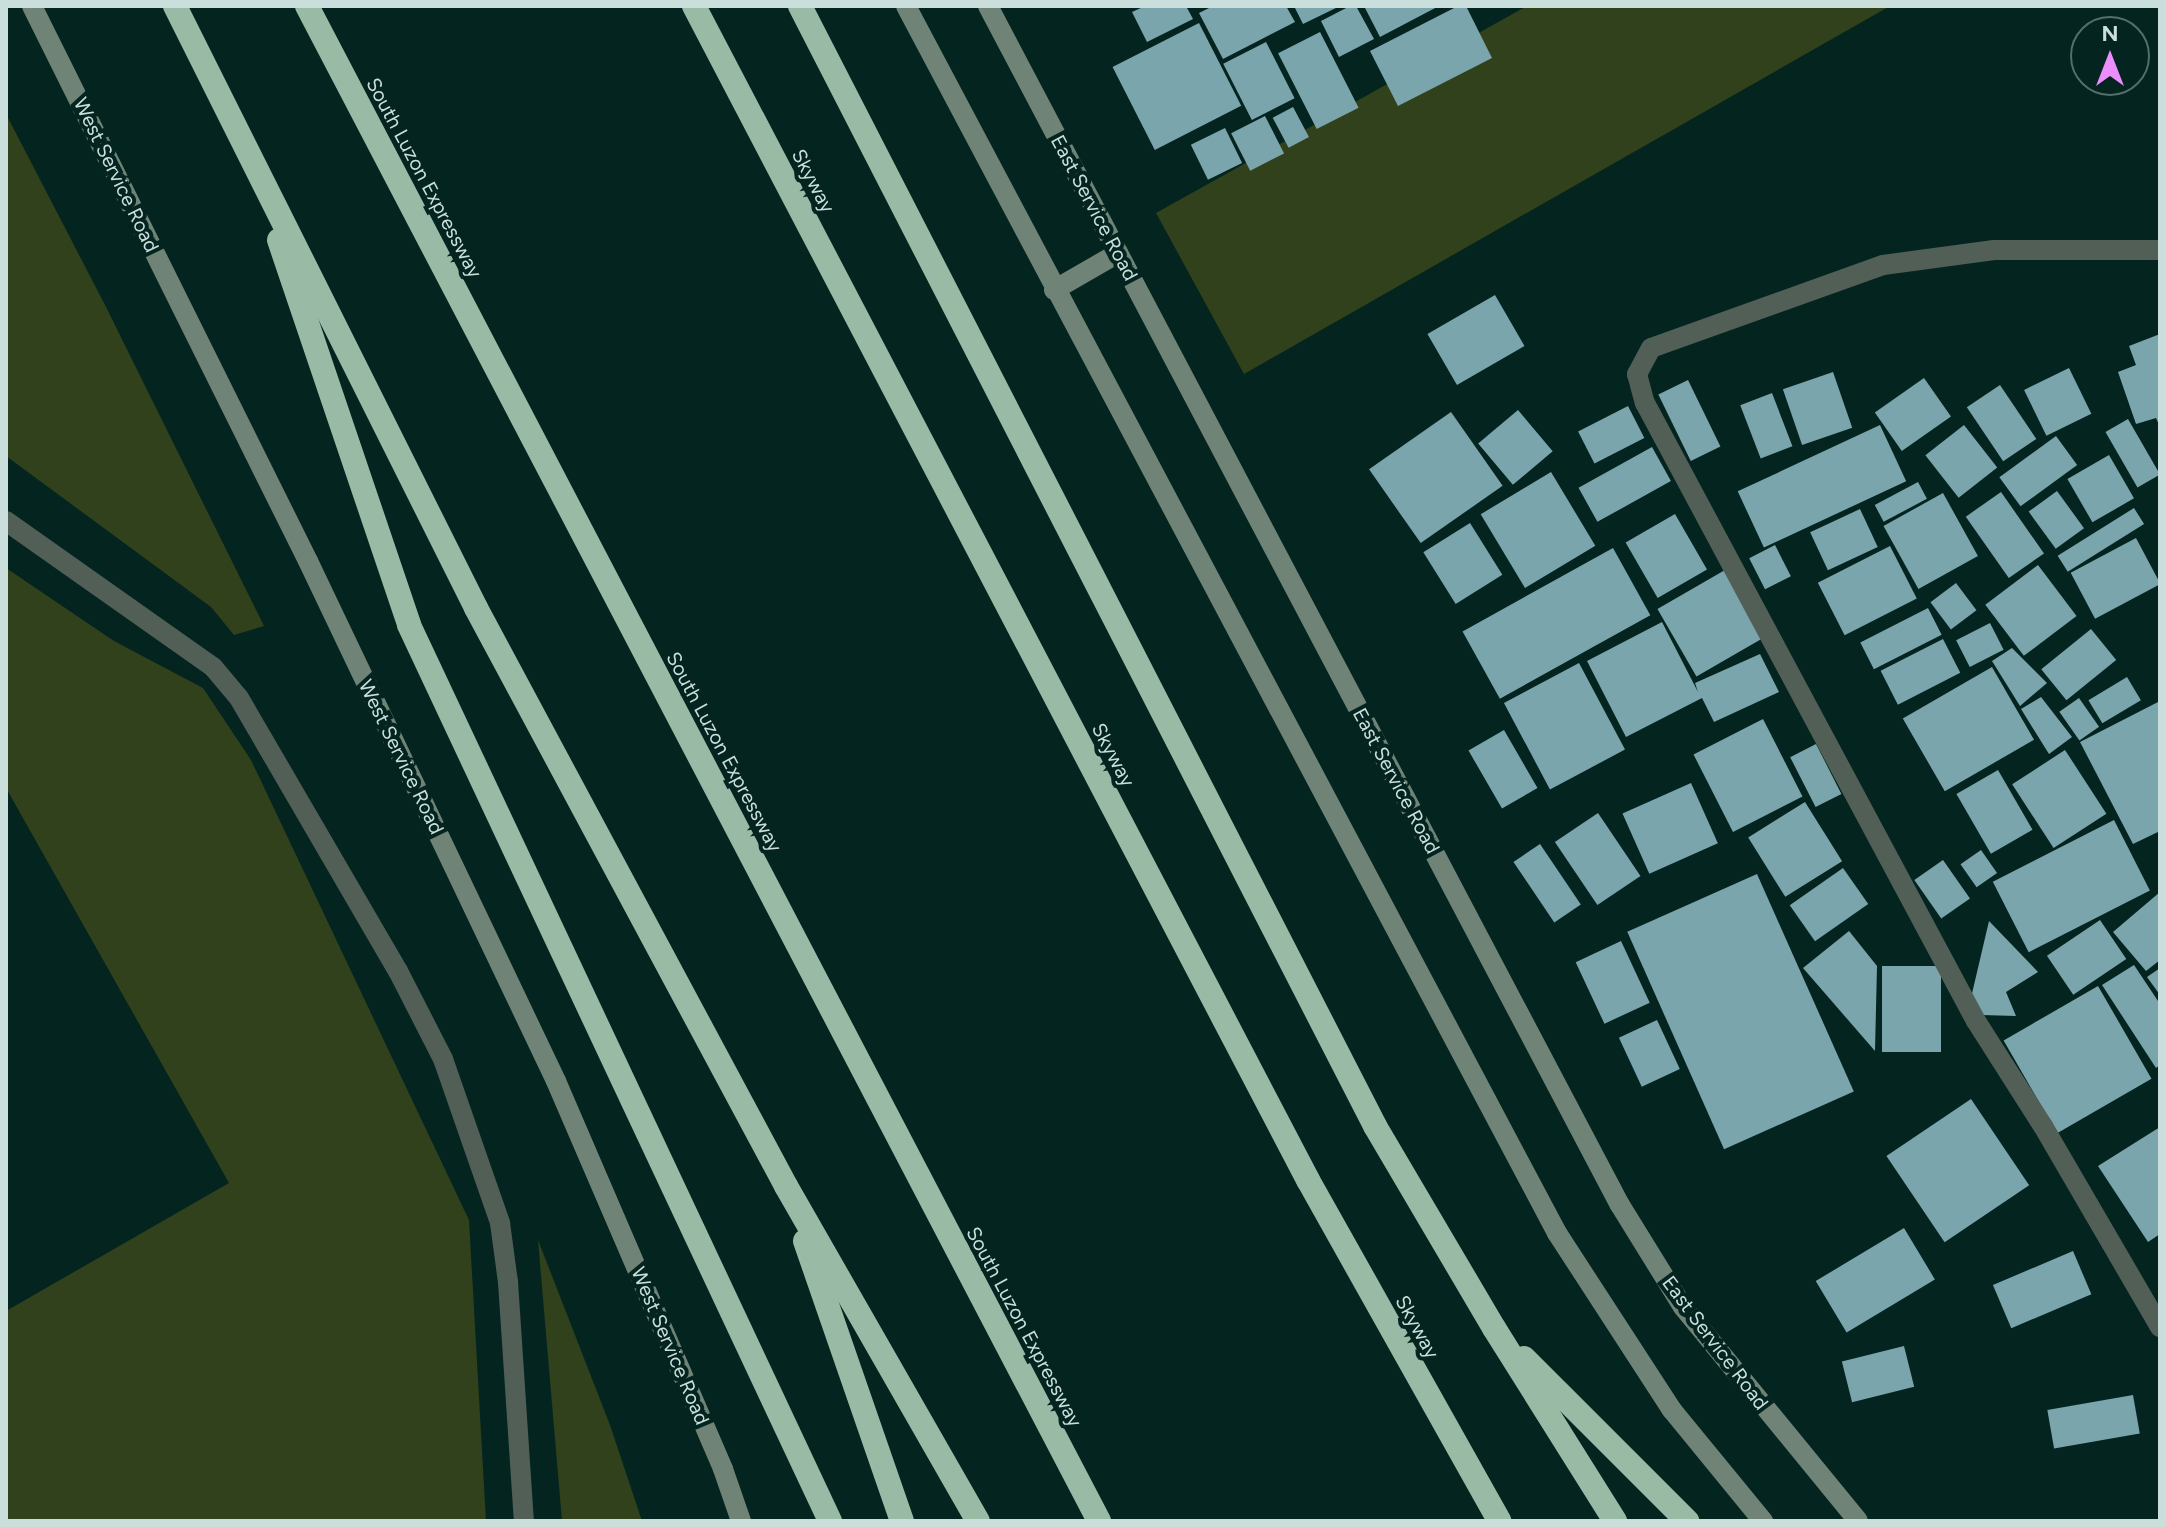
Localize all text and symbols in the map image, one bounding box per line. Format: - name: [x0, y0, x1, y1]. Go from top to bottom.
- north arrow: [2070, 16, 2150, 96]
- text: N: [2101, 20, 2119, 47]
- street label: South Luzon Expressway: [361, 74, 487, 282]
- street label: West Service Road: [68, 94, 164, 256]
- street label: East Service Road: [1045, 131, 1143, 285]
- street label: Skyway: [786, 145, 840, 217]
- street label: South Luzon Expressway: [661, 648, 787, 856]
- street label: West Service Road: [353, 676, 449, 838]
- street label: East Service Road: [1347, 704, 1445, 858]
- street label: Skyway: [1086, 719, 1140, 791]
- street label: South Luzon Expressway: [961, 1223, 1087, 1431]
- street label: West Service Road: [626, 1264, 714, 1428]
- street label: East Service Road: [1657, 1271, 1773, 1415]
- street label: Skyway: [1390, 1291, 1444, 1363]

